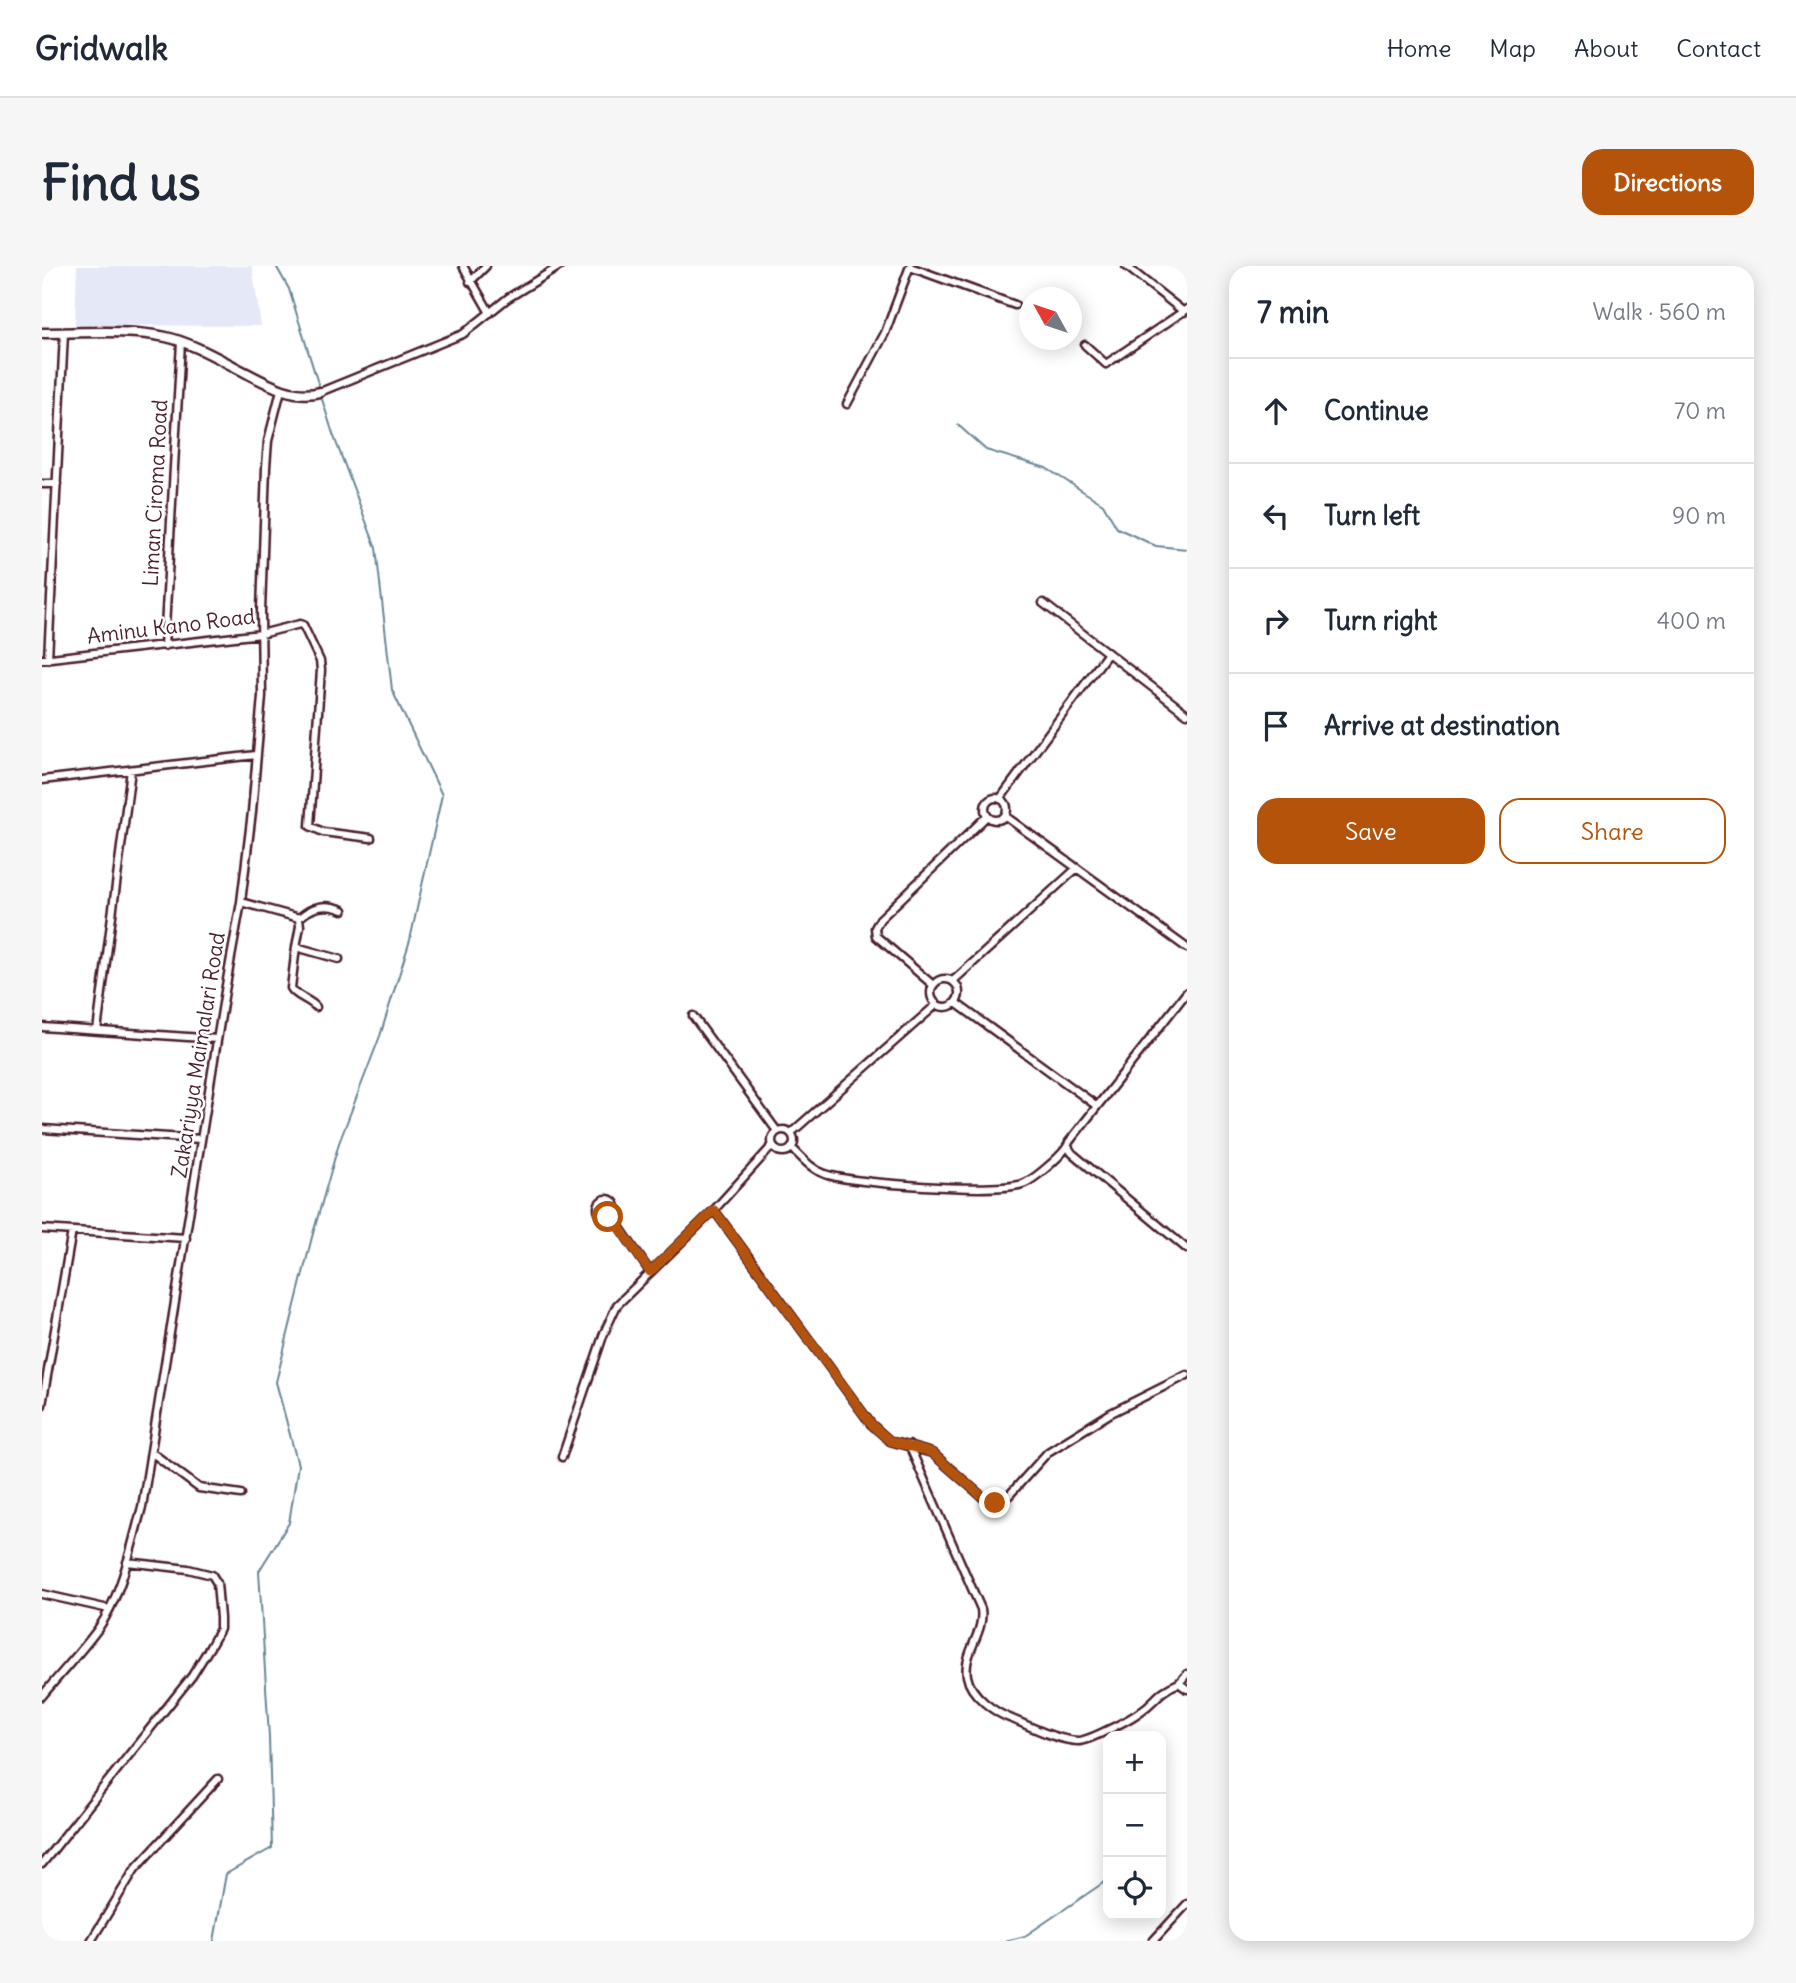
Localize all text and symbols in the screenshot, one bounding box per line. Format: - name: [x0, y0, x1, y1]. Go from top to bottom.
- text: Gridwalk: [35, 27, 168, 69]
- text: Home: [1387, 33, 1451, 63]
- text: Map: [1489, 33, 1536, 63]
- text: About: [1574, 33, 1638, 63]
- text: Contact: [1676, 33, 1761, 63]
- button: Directions: [1582, 149, 1754, 215]
- text: Find us: [42, 152, 200, 213]
- north arrow: [1019, 287, 1082, 350]
- text: 7 min: [1257, 293, 1329, 331]
- text: Walk · 560 m: [1593, 297, 1726, 326]
- icon: ahead: [1257, 392, 1295, 430]
- text: Continue: [1324, 394, 1429, 427]
- text: 70 m: [1674, 396, 1726, 425]
- street label: Liman Ciroma Road: [137, 399, 173, 587]
- icon: left: [1257, 497, 1295, 535]
- text: Turn left: [1324, 499, 1420, 532]
- text: 90 m: [1672, 501, 1726, 530]
- street label: Aminu Kano Road: [86, 602, 256, 650]
- icon: right: [1257, 602, 1295, 640]
- text: Turn right: [1324, 604, 1437, 637]
- text: 400 m: [1657, 606, 1726, 635]
- icon: arrive: [1257, 707, 1295, 745]
- text: Arrive at destination: [1324, 709, 1560, 742]
- button: Save: [1257, 798, 1485, 864]
- button: Share: [1499, 798, 1726, 864]
- street label: Zakariyya Maimalari Road: [165, 930, 231, 1180]
- route start: [592, 1201, 623, 1232]
- route end: [979, 1487, 1010, 1518]
- map controls: [1103, 1731, 1166, 1920]
- button: +: [1103, 1731, 1166, 1794]
- button: −: [1103, 1794, 1166, 1857]
- button: locate: [1103, 1857, 1166, 1920]

